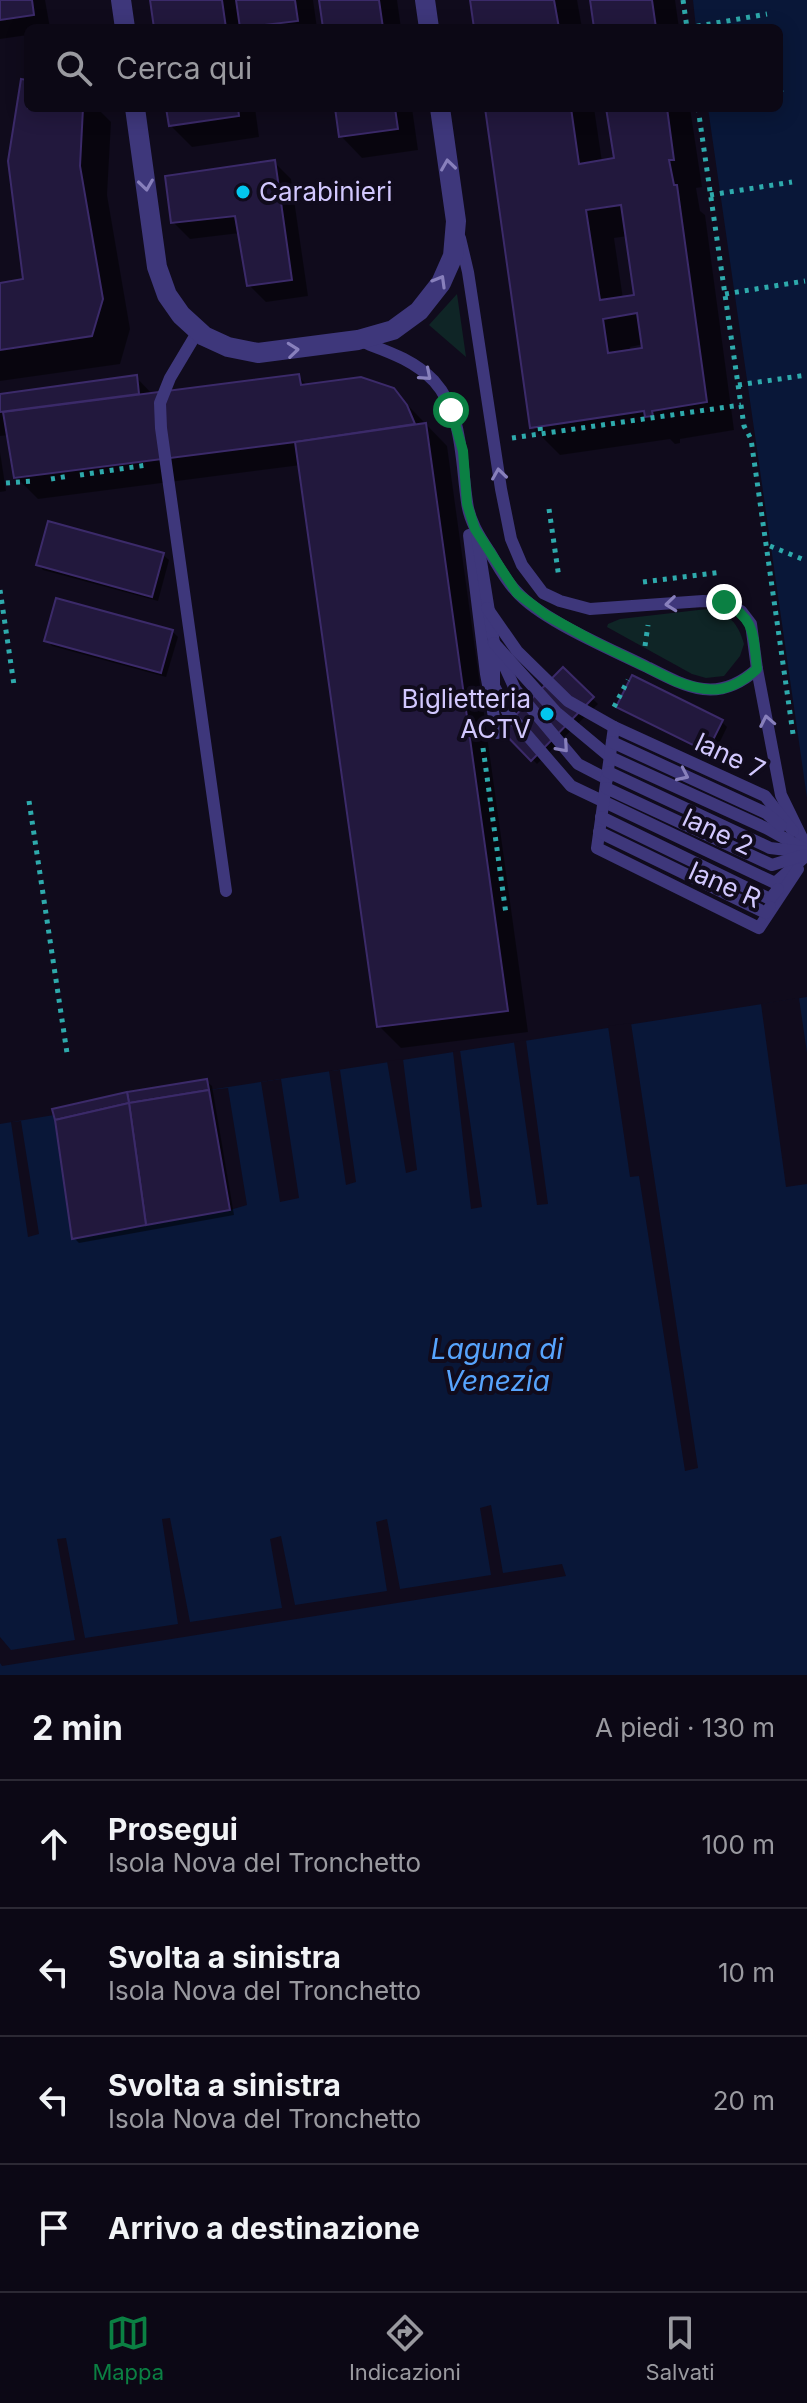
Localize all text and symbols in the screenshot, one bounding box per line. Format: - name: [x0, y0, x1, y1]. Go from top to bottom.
- search box: [24, 24, 783, 112]
- icon: search: [52, 46, 96, 90]
- text: Cerca qui: [116, 50, 252, 86]
- one-way arrow: [440, 158, 457, 171]
- place label: Carabinieri: [259, 176, 393, 207]
- one-way arrow: [137, 178, 154, 192]
- marker: Carabinieri: [234, 183, 252, 201]
- one-way arrow: [430, 275, 446, 290]
- one-way arrow: [287, 341, 300, 358]
- one-way arrow: [417, 366, 431, 381]
- route start: [433, 392, 469, 428]
- one-way arrow: [491, 467, 508, 481]
- route end: [706, 584, 742, 620]
- one-way arrow: [664, 596, 677, 613]
- place label: Biglietteria ACTV: [402, 683, 531, 744]
- marker: Biglietteria ACTV: [538, 705, 556, 723]
- one-way arrow: [759, 715, 776, 728]
- street label: lane 7: [690, 726, 770, 785]
- one-way arrow: [553, 738, 568, 753]
- one-way arrow: [675, 765, 690, 781]
- street label: lane 2: [678, 802, 759, 861]
- street label: lane R: [684, 855, 766, 914]
- water label: Laguna di Venezia: [431, 1332, 564, 1398]
- text: 2 min: [32, 1707, 123, 1748]
- text: A piedi · 130 m: [595, 1712, 775, 1743]
- text: Prosegui: [108, 1811, 238, 1847]
- icon: ahead: [32, 1822, 76, 1866]
- text: 100 m: [702, 1829, 775, 1860]
- text: Isola Nova del Tronchetto: [108, 1847, 421, 1878]
- text: Svolta a sinistra: [108, 1939, 341, 1975]
- icon: left: [32, 1950, 76, 1994]
- text: 10 m: [718, 1957, 775, 1988]
- text: Isola Nova del Tronchetto: [108, 1975, 421, 2006]
- text: Svolta a sinistra: [108, 2067, 341, 2103]
- icon: left: [32, 2078, 76, 2122]
- text: 20 m: [713, 2085, 775, 2116]
- text: Isola Nova del Tronchetto: [108, 2103, 421, 2134]
- icon: arrive: [32, 2206, 76, 2250]
- text: Arrivo a destinazione: [108, 2210, 420, 2246]
- tab: Mappa: [92, 2311, 164, 2385]
- tab: Indicazioni: [349, 2311, 461, 2385]
- tab: Salvati: [646, 2311, 715, 2385]

